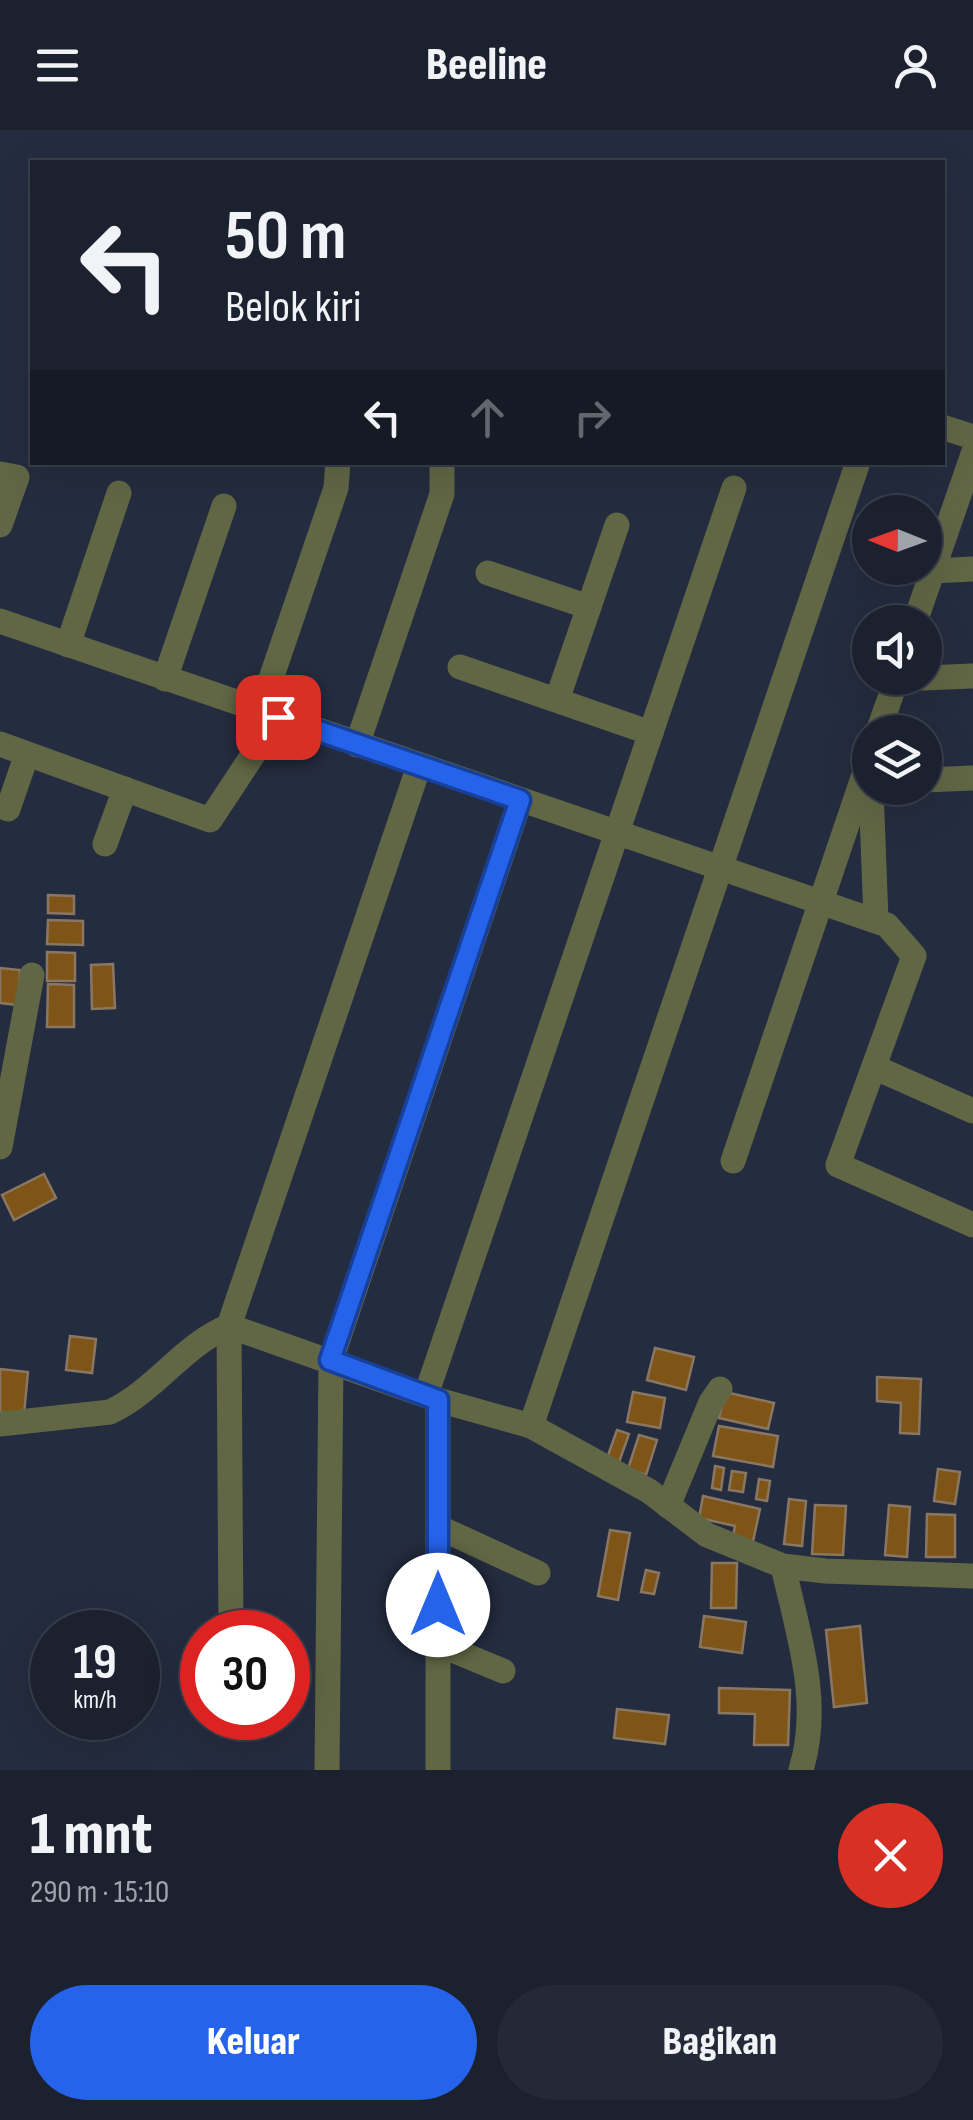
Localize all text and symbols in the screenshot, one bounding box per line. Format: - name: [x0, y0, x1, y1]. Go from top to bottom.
- icon: menu: [30, 38, 85, 93]
- text: Beeline: [426, 38, 547, 93]
- icon: person: [888, 38, 943, 93]
- text: 50 m: [225, 195, 346, 279]
- icon: left: [60, 200, 190, 330]
- text: Belok kiri: [225, 280, 361, 335]
- icon: left: [355, 390, 410, 445]
- icon: ahead: [460, 390, 515, 445]
- icon: right: [565, 390, 620, 445]
- north arrow: [852, 495, 942, 585]
- map controls: [852, 495, 942, 805]
- button: sound: [852, 605, 942, 695]
- pin: [236, 675, 321, 760]
- icon: arrive: [251, 690, 306, 745]
- button: layers: [852, 715, 942, 805]
- position arrow: [386, 1553, 490, 1657]
- speed limit sign: 30: [180, 1610, 310, 1740]
- text: 19: [73, 1633, 117, 1693]
- text: km/h: [73, 1685, 117, 1716]
- text: 1 mnt: [30, 1799, 152, 1871]
- button: close: [838, 1803, 943, 1908]
- text: 290 m · 15:10: [30, 1873, 169, 1912]
- button: Keluar: [30, 1985, 477, 2100]
- button: Bagikan: [497, 1985, 943, 2100]

